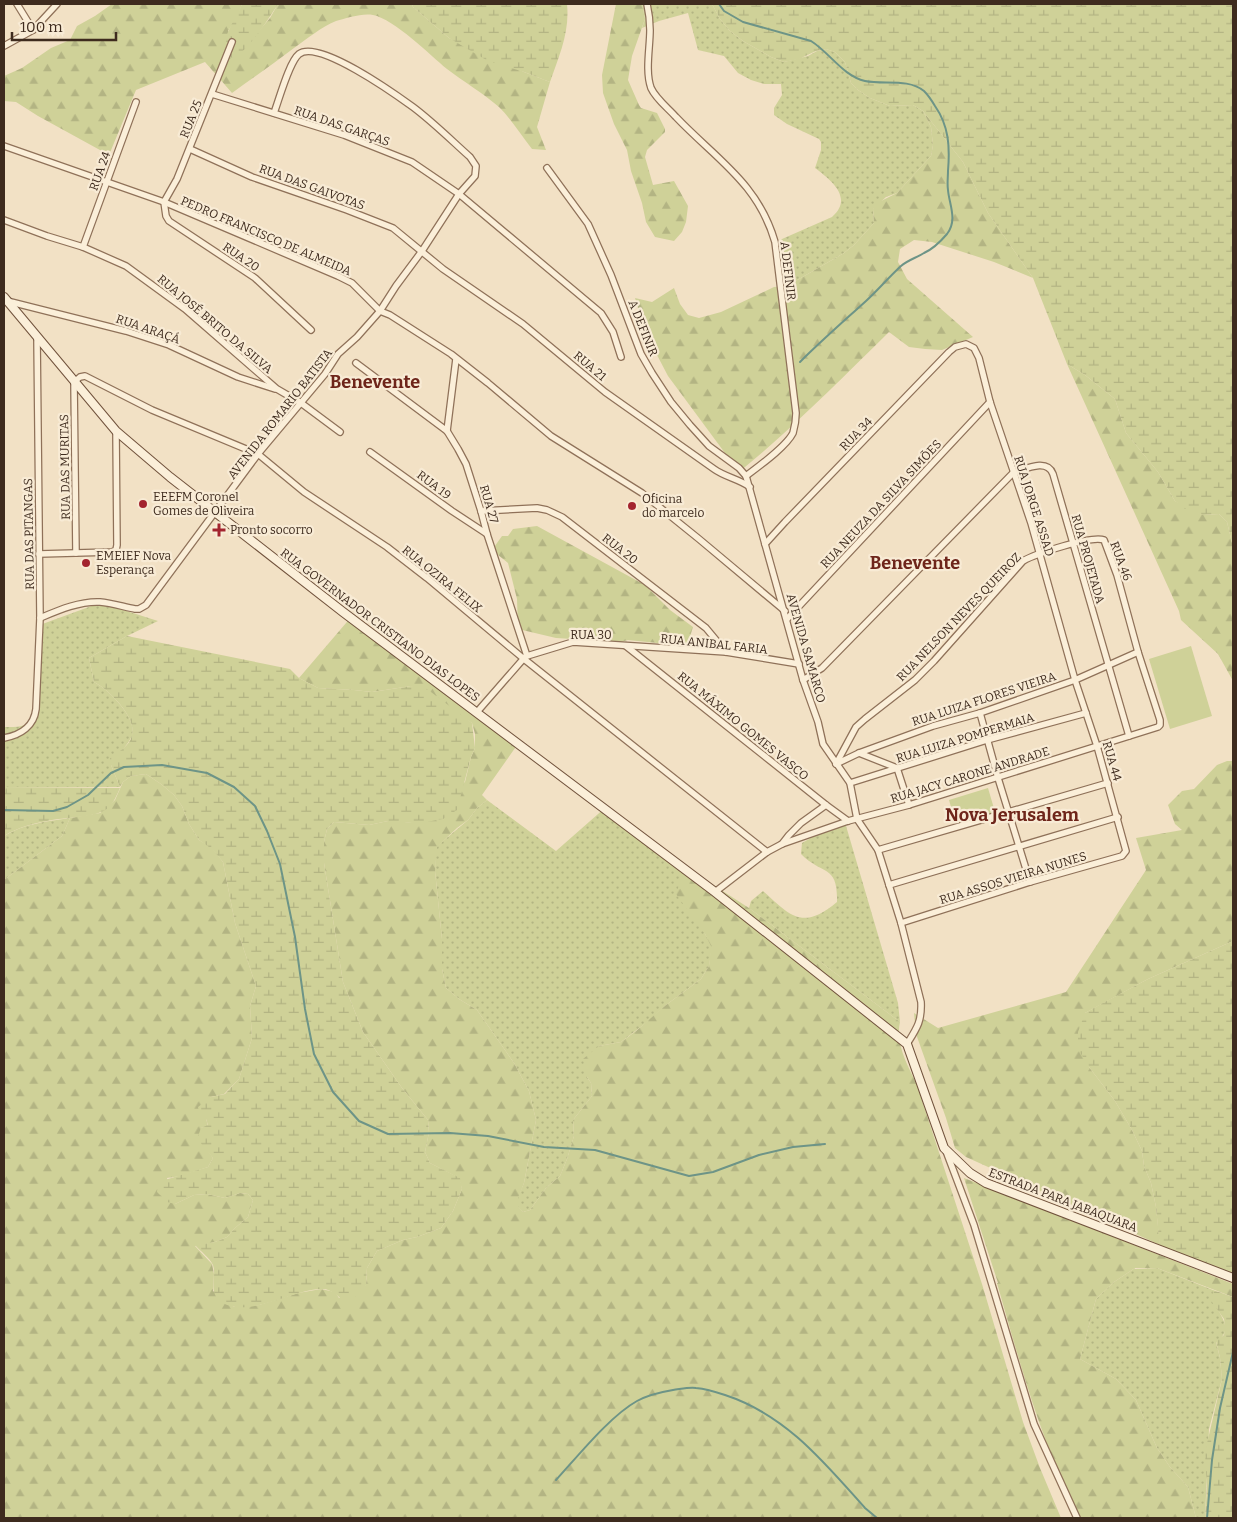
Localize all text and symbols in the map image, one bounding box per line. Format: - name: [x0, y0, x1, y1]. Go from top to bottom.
- scale bar: [12, 10, 116, 42]
- text: 100 m: [20, 18, 63, 36]
- street label: RUA 25: [177, 98, 205, 140]
- street label: RUA DAS GARÇAS: [292, 103, 392, 149]
- street label: RUA 24: [87, 150, 113, 192]
- street label: RUA DAS GAIVOTAS: [257, 161, 367, 213]
- street label: PEDRO FRANCISCO DE ALMEIDA: [179, 194, 354, 279]
- street label: RUA 20: [220, 240, 262, 274]
- street label: A DEFINIR: [777, 241, 799, 301]
- street label: RUA JOSÉ BRITO DA SILVA: [155, 271, 276, 377]
- street label: A DEFINIR: [625, 298, 661, 358]
- street label: RUA ARAÇÁ: [114, 311, 183, 347]
- street label: AVENIDA ROMARIO BATISTA: [225, 346, 335, 482]
- street label: RUA 21: [571, 348, 609, 384]
- district label: Benevente: [330, 371, 420, 393]
- street label: RUA DAS MURITAS: [57, 414, 73, 520]
- street label: RUA 34: [837, 414, 875, 454]
- street label: RUA NEUZA DA SILVA SIMÕES: [817, 436, 944, 571]
- street label: RUA JORGE ASSAD: [1011, 454, 1057, 558]
- street label: RUA 19: [414, 468, 454, 502]
- street label: RUA DAS PITANGAS: [21, 478, 37, 590]
- street label: RUA 27: [477, 483, 501, 525]
- place label: EEEFM Coronel Gomes de Oliveira: [153, 490, 255, 518]
- place label: Oficina do marcelo: [642, 492, 704, 520]
- marker: EEEFM Coronel Gomes de Oliveira: [137, 498, 149, 510]
- marker: Oficina do marcelo: [626, 500, 638, 512]
- street label: RUA PROJETADA: [1069, 513, 1108, 606]
- marker: Pronto socorro: [212, 523, 226, 537]
- place label: Pronto socorro: [230, 523, 313, 537]
- street label: RUA 20: [599, 531, 641, 567]
- street label: RUA 46: [1107, 539, 1135, 583]
- street label: RUA OZIRA FELIX: [399, 543, 485, 616]
- street label: RUA GOVERNADOR CRISTIANO DIAS LOPES: [278, 546, 482, 704]
- place label: EMEIEF Nova Esperança: [96, 549, 172, 577]
- street label: RUA NELSON NEVES QUEIROZ: [894, 550, 1024, 684]
- district label: Benevente: [870, 552, 960, 574]
- marker: EMEIEF Nova Esperança: [80, 557, 92, 569]
- street label: AVENIDA SAMARCO: [784, 592, 828, 704]
- street label: RUA 30: [570, 628, 612, 642]
- street label: RUA ANIBAL FARIA: [660, 631, 769, 657]
- street label: RUA MÁXIMO GOMES VASCO: [675, 668, 812, 783]
- street label: RUA LUIZA FLORES VIEIRA: [910, 669, 1058, 729]
- street label: RUA LUIZA POMPERMAIA: [894, 710, 1036, 766]
- street label: RUA 44: [1100, 739, 1124, 783]
- street label: RUA JACY CARONE ANDRADE: [889, 744, 1051, 806]
- district label: Nova Jerusalem: [945, 804, 1079, 826]
- street label: RUA ASSOS VIEIRA NUNES: [938, 849, 1088, 907]
- street label: ESTRADA PARA JABAQUARA: [987, 1165, 1140, 1235]

